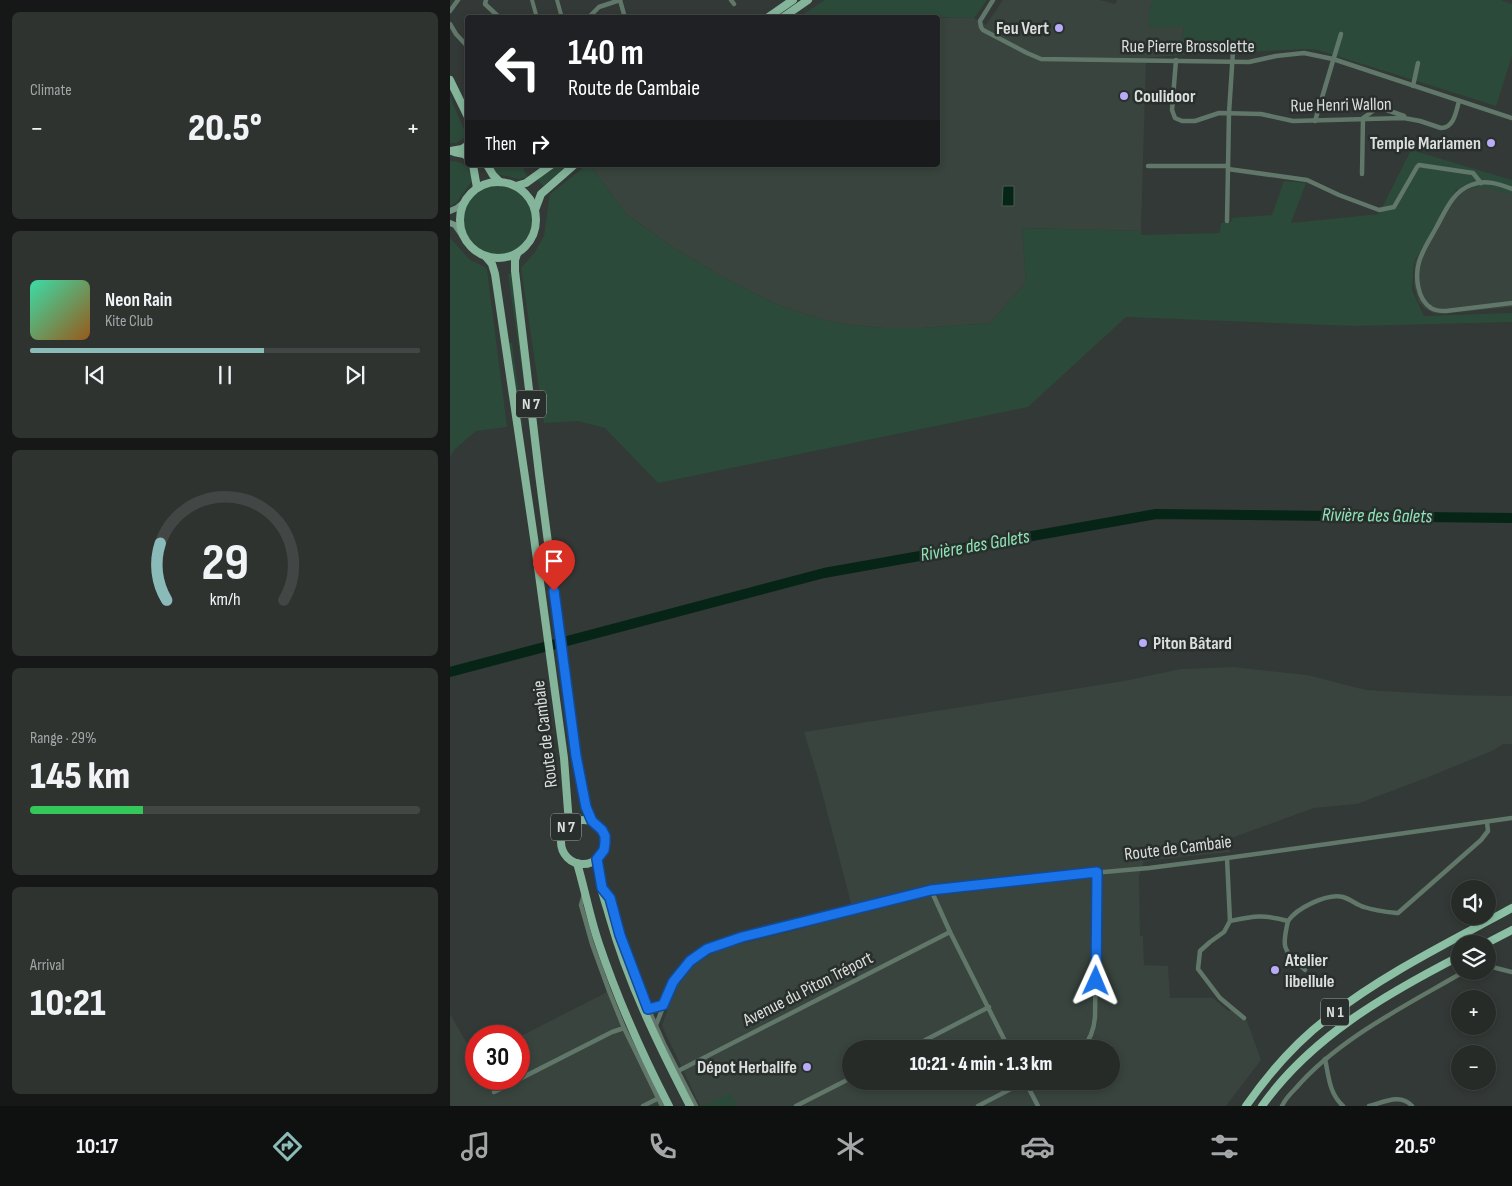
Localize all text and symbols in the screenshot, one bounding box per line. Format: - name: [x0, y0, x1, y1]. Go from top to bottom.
- place label: Feu Vert: [996, 18, 1049, 39]
- marker: Feu Vert: [1053, 22, 1065, 34]
- text: 140 m: [568, 32, 644, 75]
- icon: left: [485, 35, 550, 100]
- street label: Rue Pierre Brossolette: [1121, 36, 1255, 57]
- text: Route de Cambaie: [568, 75, 700, 102]
- text: Climate: [30, 81, 72, 100]
- place label: Coulidoor: [1134, 86, 1196, 107]
- marker: Coulidoor: [1118, 90, 1130, 102]
- street label: Rue Henri Wallon: [1290, 94, 1392, 116]
- text: 20.5°: [188, 106, 262, 151]
- text: −: [30, 112, 44, 145]
- text: +: [406, 112, 420, 145]
- icon: right: [526, 130, 554, 158]
- text: Then: [485, 133, 516, 156]
- place label: Temple Mariamen: [1370, 133, 1481, 154]
- marker: Temple Mariamen: [1485, 137, 1497, 149]
- text: Neon Rain: [105, 289, 172, 312]
- text: Kite Club: [105, 312, 153, 331]
- icon: previous: [81, 361, 109, 389]
- icon: pause: [211, 361, 239, 389]
- icon: next: [341, 361, 369, 389]
- road number: N 7: [516, 390, 546, 418]
- water label: Rivière des Galets: [1322, 504, 1433, 528]
- water label: Rivière des Galets: [919, 525, 1032, 567]
- text: 29: [201, 532, 249, 595]
- pin: [533, 540, 575, 591]
- icon: arrive: [540, 547, 568, 575]
- text: km/h: [210, 589, 240, 610]
- place label: Piton Bâtard: [1153, 633, 1232, 654]
- marker: Piton Bâtard: [1137, 637, 1149, 649]
- street label: Route de Cambaie: [528, 679, 562, 789]
- text: Range · 29%: [30, 729, 96, 748]
- text: 145 km: [30, 754, 130, 799]
- road number: N 7: [551, 814, 581, 840]
- street label: Route de Cambaie: [1123, 831, 1233, 865]
- map controls: [1451, 880, 1496, 1090]
- button: sound: [1451, 880, 1496, 925]
- button: layers: [1451, 935, 1496, 980]
- street label: Avenue du Piton Tréport: [739, 947, 877, 1031]
- place label: Atelier libellule: [1284, 950, 1335, 992]
- position arrow: [1069, 954, 1121, 1006]
- text: Arrival: [30, 956, 64, 975]
- marker: Atelier libellule: [1269, 964, 1281, 976]
- text: 10:21: [30, 981, 105, 1026]
- button: +: [1451, 990, 1496, 1035]
- road number: N 1: [1321, 999, 1349, 1026]
- speed limit sign: 30: [465, 1025, 530, 1090]
- button: −: [1451, 1045, 1496, 1090]
- text: 10:21 · 4 min · 1.3 km: [910, 1053, 1052, 1076]
- place label: Dépot Herbalife: [697, 1057, 797, 1078]
- marker: Dépot Herbalife: [801, 1061, 813, 1073]
- icon: directions: [270, 1129, 305, 1164]
- icon: music: [458, 1129, 493, 1164]
- icon: phone: [645, 1129, 680, 1164]
- icon: climate: [833, 1129, 868, 1164]
- icon: car: [1020, 1129, 1055, 1164]
- icon: filters: [1207, 1129, 1242, 1164]
- text: 10:17: [76, 1133, 118, 1160]
- text: 20.5°: [1395, 1133, 1436, 1160]

